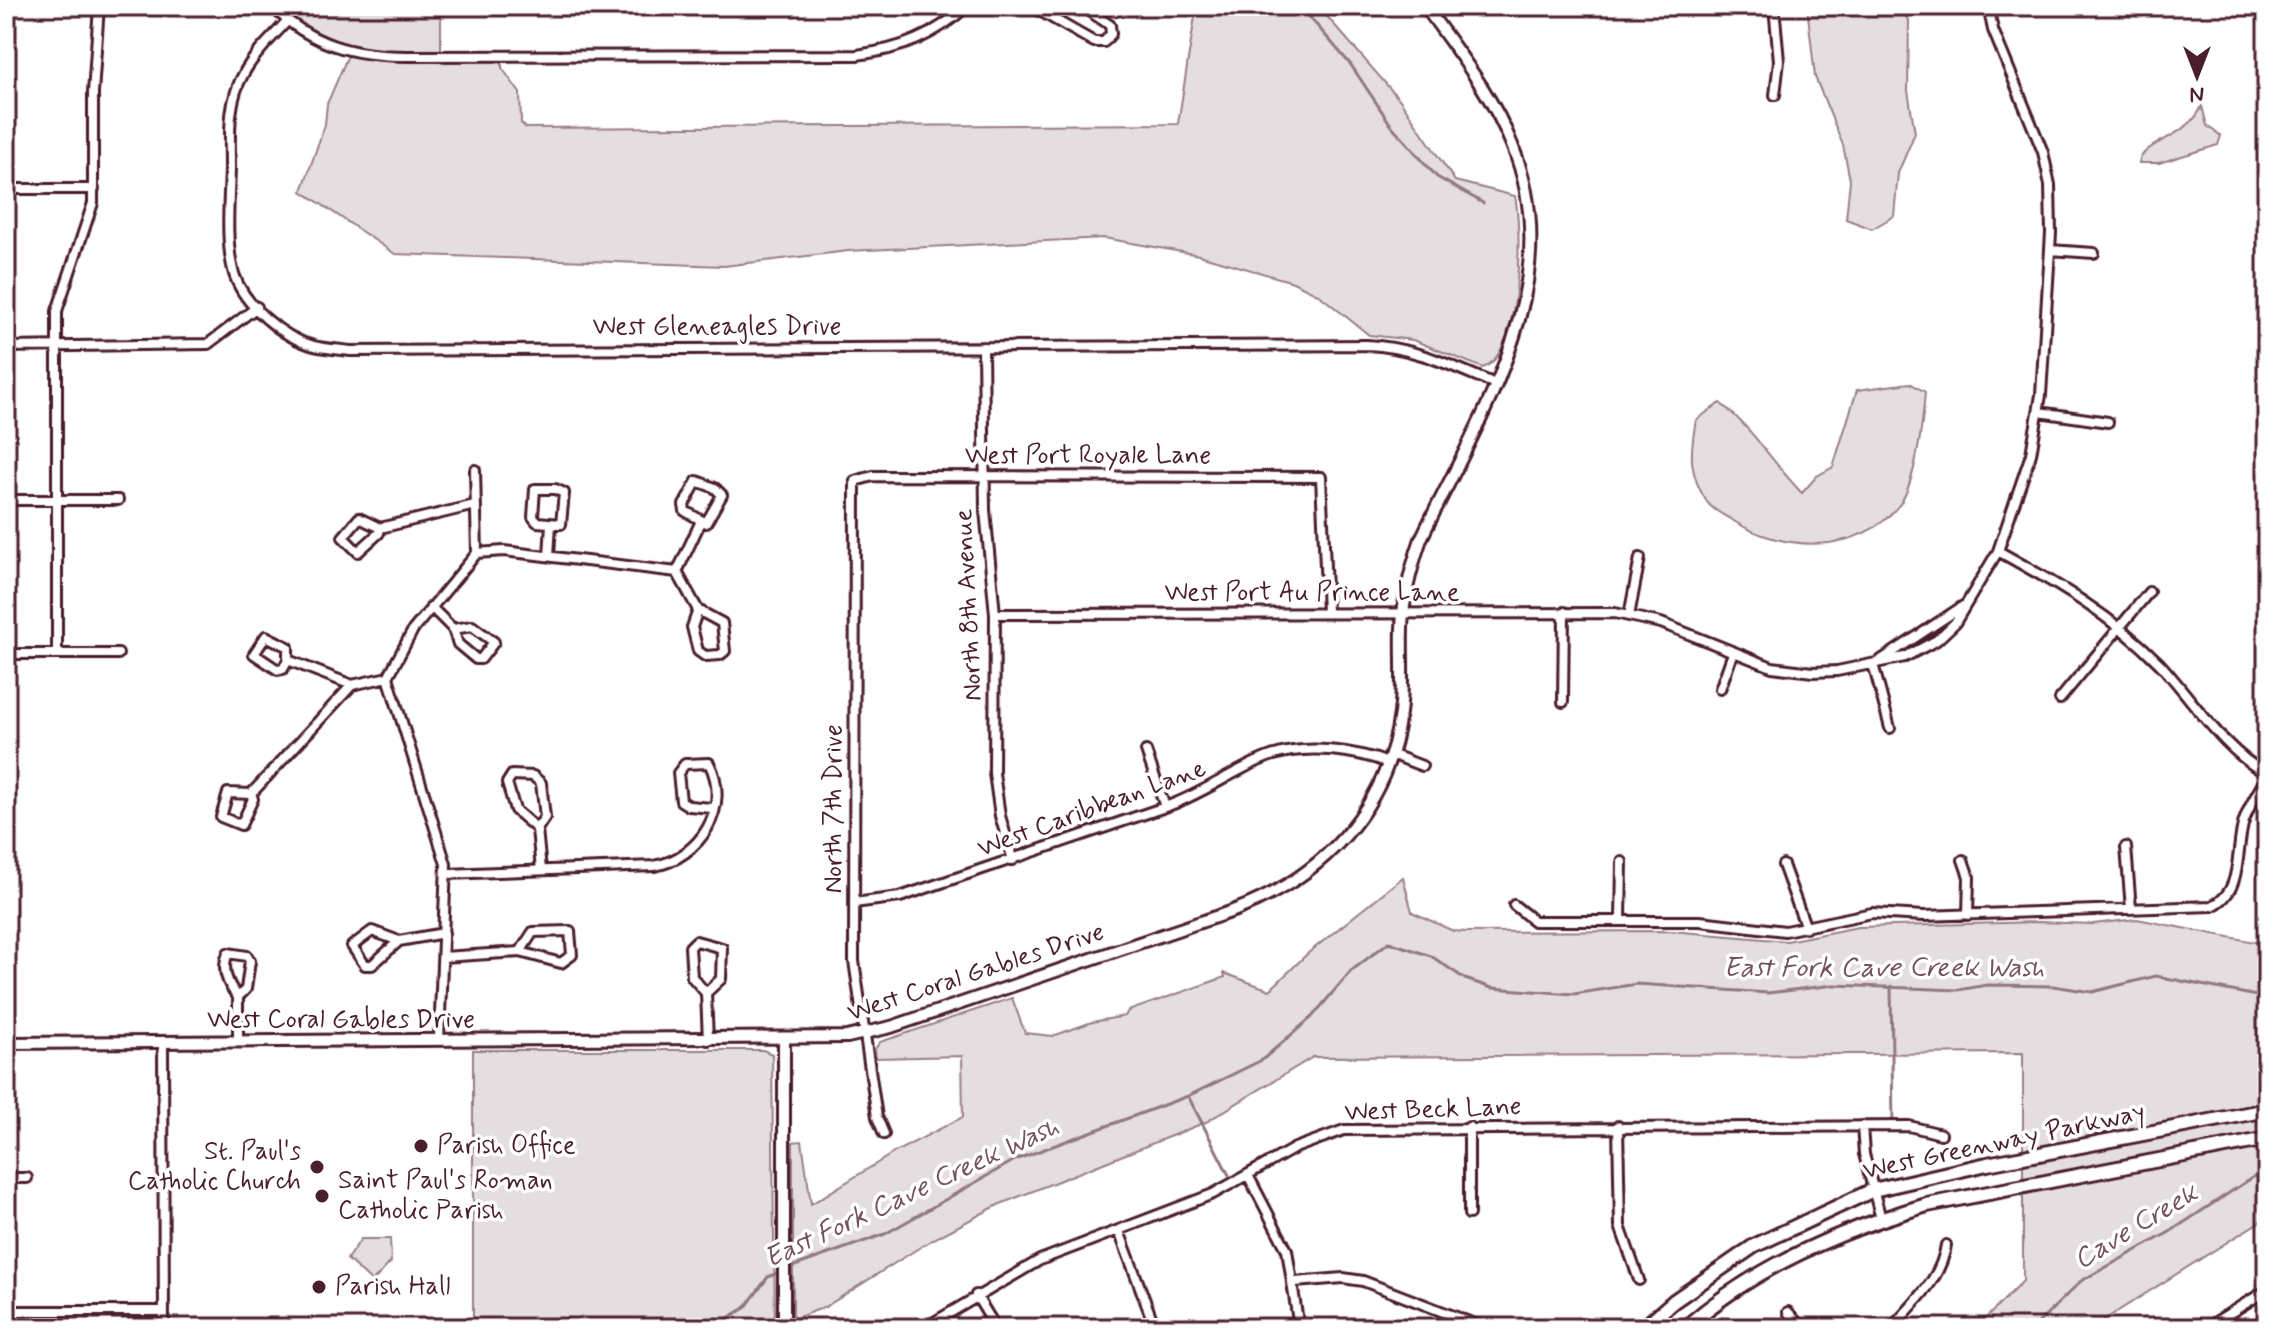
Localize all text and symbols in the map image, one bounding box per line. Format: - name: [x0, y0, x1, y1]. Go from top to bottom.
- north arrow: [2157, 36, 2237, 116]
- text: N: [2190, 80, 2204, 108]
- street label: West Gleneagles Drive: [592, 310, 842, 344]
- street label: West Port Royale Lane: [965, 439, 1211, 473]
- street label: North 8th Avenue: [947, 508, 991, 702]
- street label: West Port Au Prince Lane: [1165, 576, 1460, 610]
- street label: North 7th Drive: [817, 724, 851, 894]
- street label: West Caribbean Lane: [973, 752, 1211, 866]
- street label: West Coral Gables Drive: [843, 915, 1109, 1031]
- water label: East Fork Cave Creek Wash: [1723, 950, 2045, 987]
- street label: West Coral Gables Drive: [207, 1003, 475, 1037]
- street label: West Beck Lane: [1344, 1090, 1522, 1130]
- street label: West Greenway Parkway: [1860, 1096, 2148, 1188]
- water label: East Fork Cave Creek Wash: [759, 1108, 1065, 1278]
- place label: Parish Office: [437, 1129, 576, 1163]
- place label: St. Paul's Catholic Church: [128, 1135, 301, 1199]
- marker: Parish Office: [412, 1137, 430, 1155]
- marker: St. Paul's Catholic Church: [308, 1158, 326, 1176]
- place label: Saint Paul's Roman Catholic Parish: [338, 1164, 553, 1228]
- water label: Cave Creek: [2067, 1175, 2206, 1279]
- marker: Saint Paul's Roman Catholic Parish: [313, 1187, 331, 1205]
- place label: Parish Hall: [335, 1270, 451, 1304]
- marker: Parish Hall: [310, 1278, 328, 1296]

